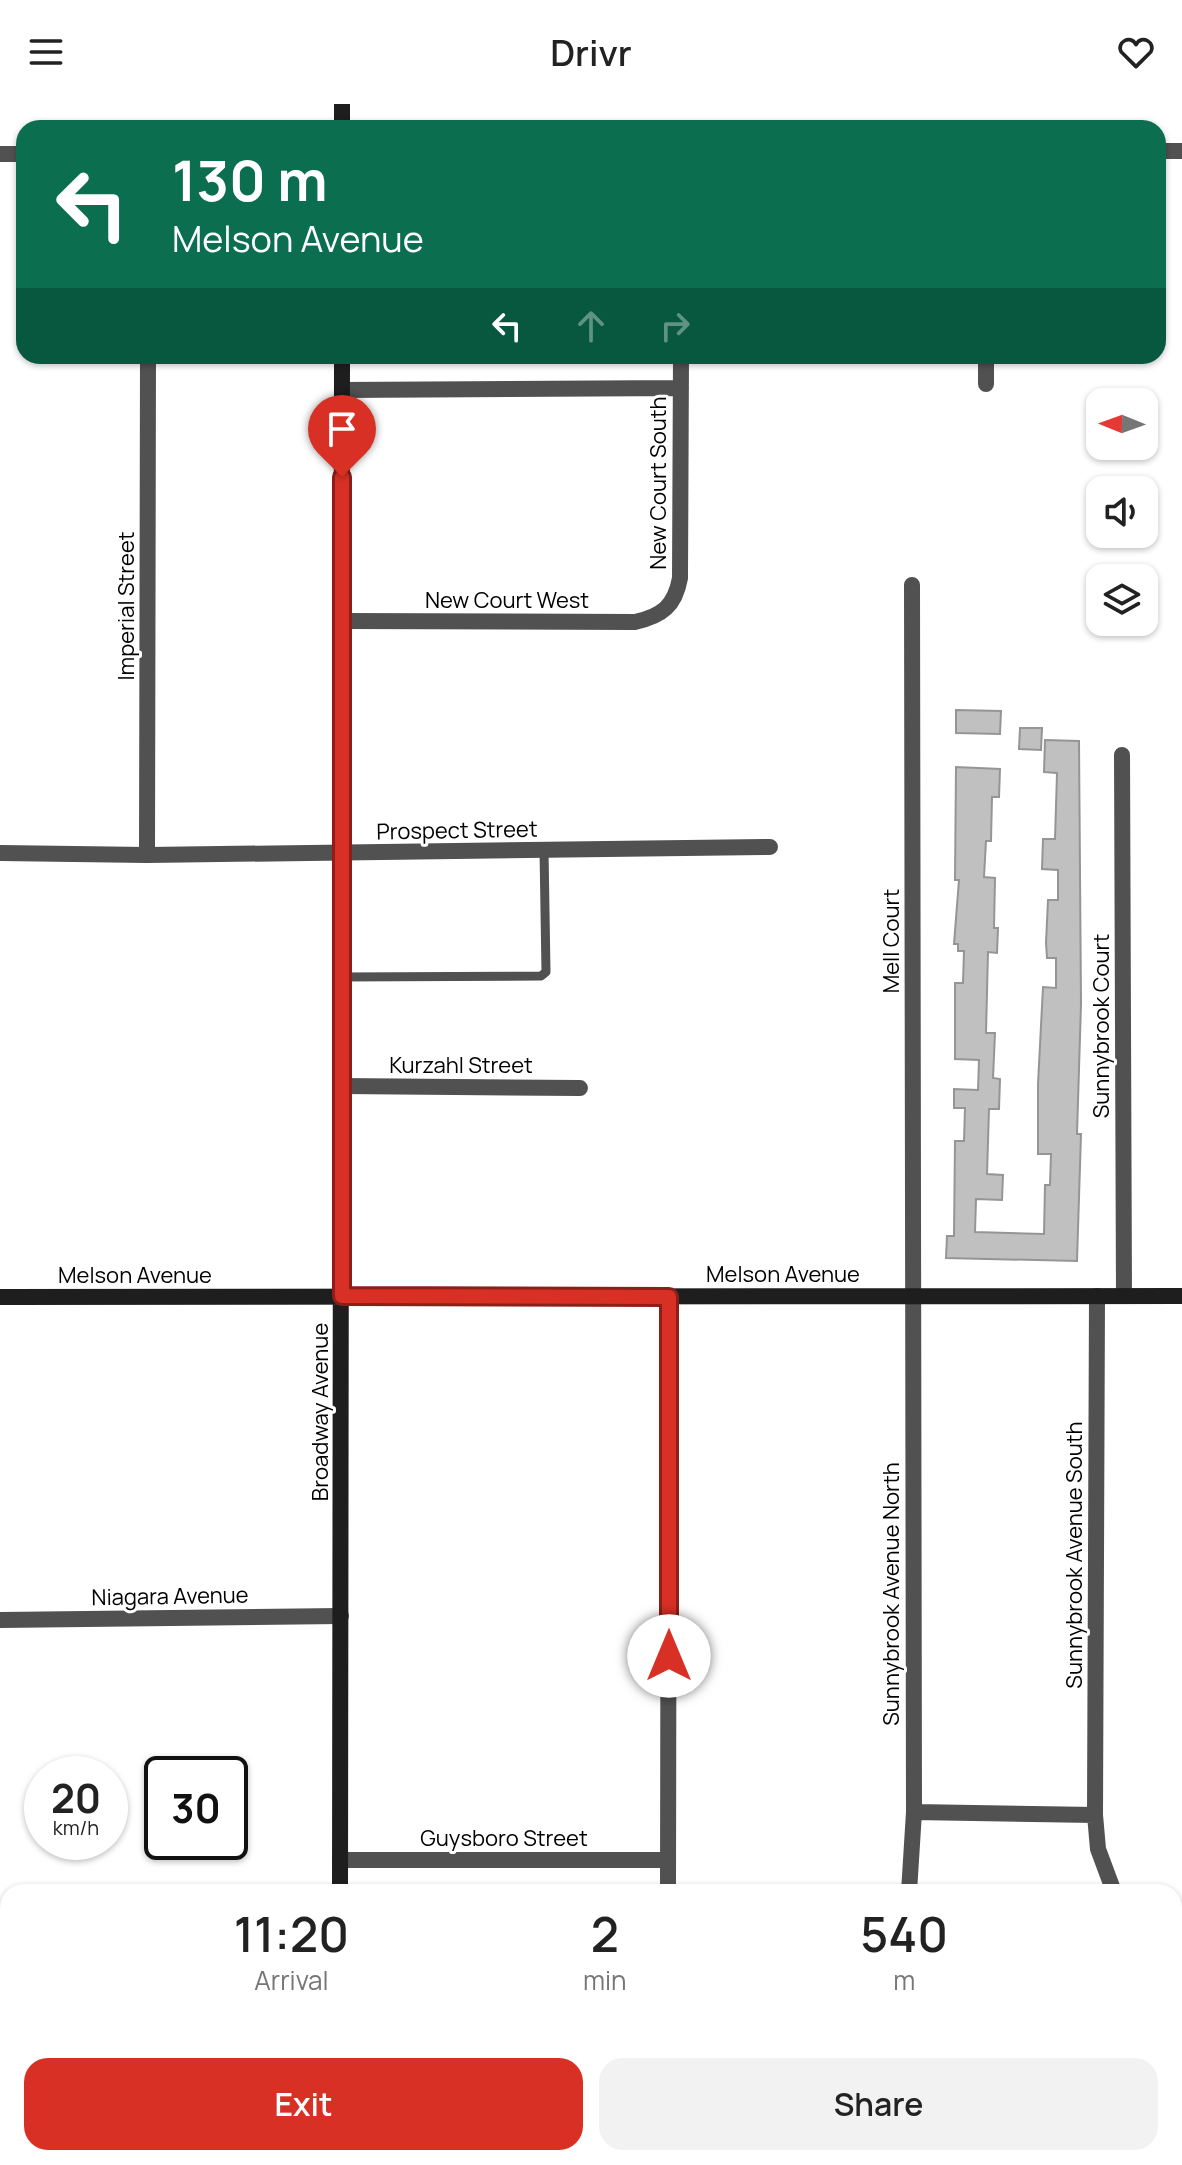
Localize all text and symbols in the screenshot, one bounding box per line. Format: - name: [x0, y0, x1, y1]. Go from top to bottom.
- text: Drivr: [550, 28, 632, 77]
- icon: menu: [24, 30, 68, 74]
- icon: heart: [1114, 30, 1158, 74]
- text: 130 m: [172, 141, 328, 218]
- icon: left: [40, 152, 144, 256]
- text: Melson Avenue: [172, 214, 424, 263]
- icon: left: [485, 304, 529, 348]
- icon: ahead: [569, 304, 613, 348]
- icon: right: [653, 304, 697, 348]
- north arrow: [1086, 388, 1158, 460]
- map controls: [1086, 388, 1158, 636]
- pin: [308, 395, 376, 477]
- street label: New Court South: [643, 396, 673, 570]
- icon: arrive: [320, 407, 364, 451]
- button: sound: [1086, 476, 1158, 548]
- street label: Imperial Street: [111, 531, 141, 681]
- button: layers: [1086, 564, 1158, 636]
- street label: New Court West: [425, 585, 589, 615]
- street label: Prospect Street: [376, 814, 538, 846]
- street label: Mell Court: [876, 889, 906, 993]
- street label: Sunnybrook Court: [1086, 934, 1116, 1118]
- street label: Kurzahl Street: [389, 1050, 533, 1080]
- street label: Melson Avenue: [706, 1259, 860, 1289]
- street label: Melson Avenue: [58, 1260, 212, 1290]
- street label: Broadway Avenue: [305, 1323, 335, 1501]
- street label: Sunnybrook Avenue South: [1059, 1421, 1089, 1689]
- street label: Sunnybrook Avenue North: [876, 1462, 906, 1726]
- street label: Niagara Avenue: [91, 1580, 249, 1612]
- position arrow: [627, 1614, 711, 1698]
- speed limit sign: 30: [144, 1756, 248, 1860]
- text: 20: [51, 1770, 101, 1825]
- text: km/h: [53, 1814, 99, 1841]
- street label: Guysboro Street: [420, 1823, 588, 1853]
- text: 11:20: [234, 1901, 349, 1966]
- text: 2: [591, 1901, 619, 1966]
- text: 540: [860, 1901, 948, 1966]
- text: Arrival: [254, 1962, 329, 1998]
- text: min: [583, 1962, 627, 1998]
- text: m: [893, 1962, 915, 1998]
- button: Exit: [24, 2058, 583, 2150]
- button: Share: [599, 2058, 1158, 2150]

